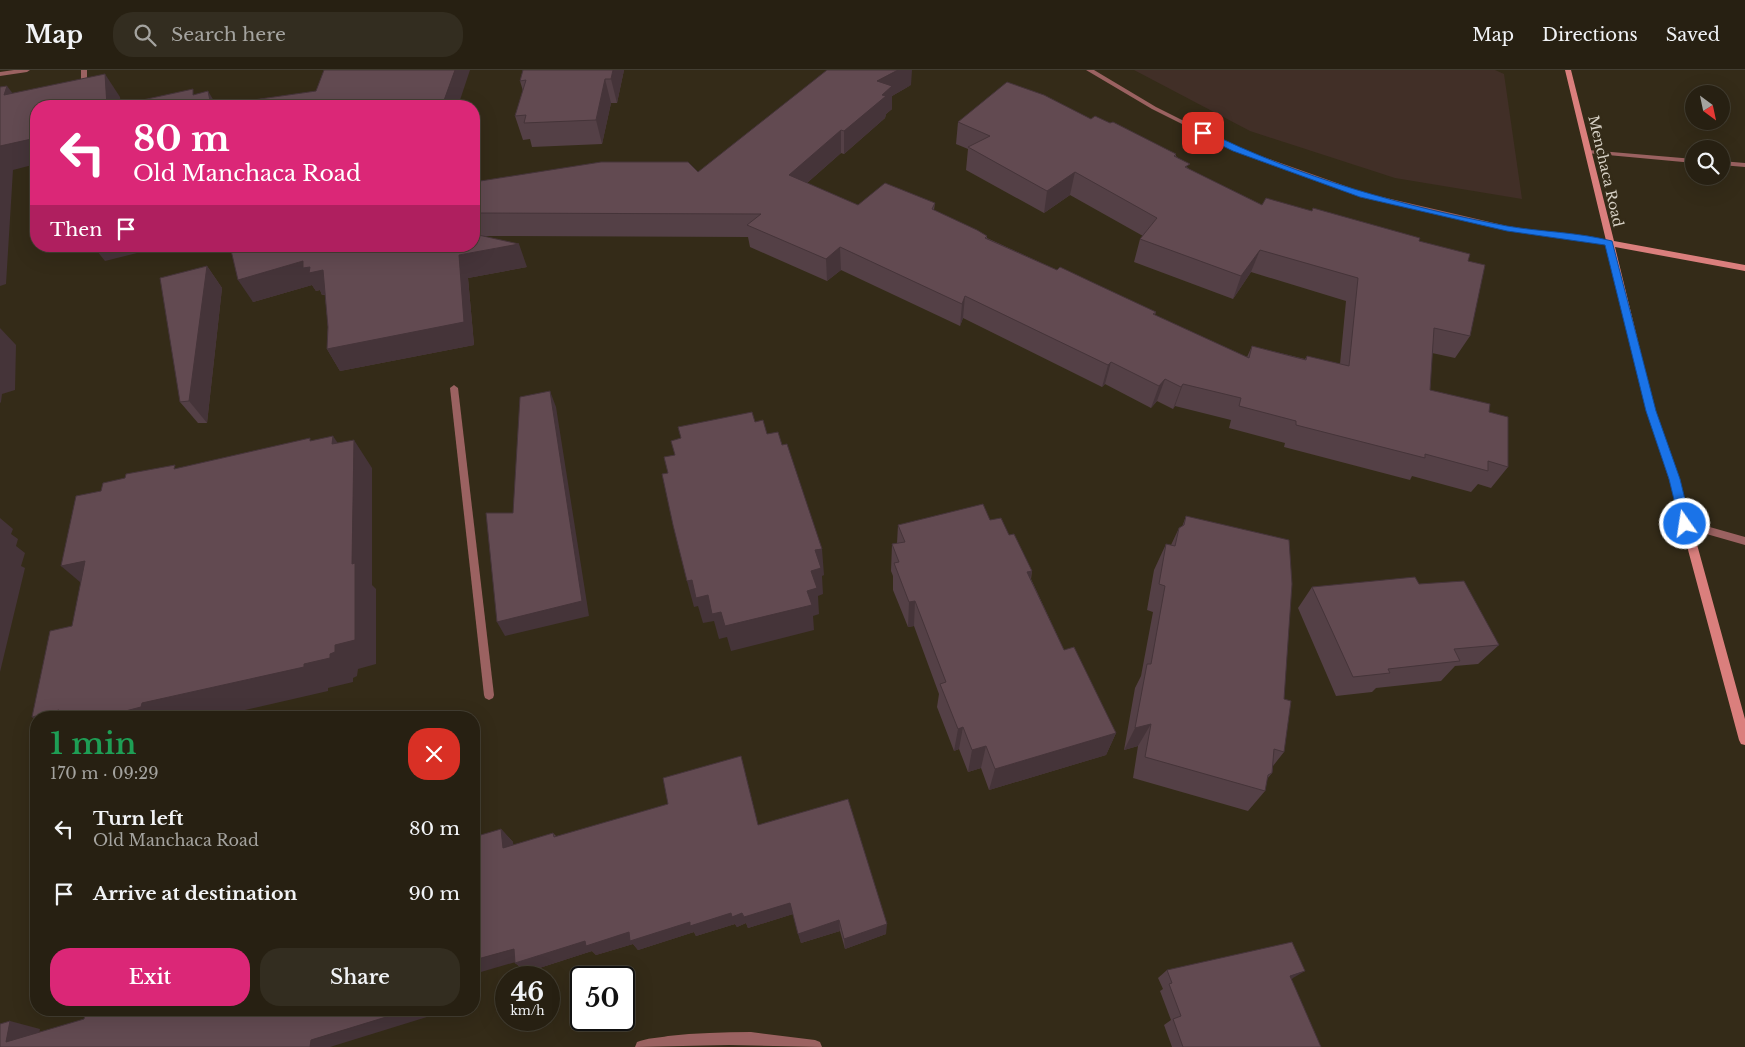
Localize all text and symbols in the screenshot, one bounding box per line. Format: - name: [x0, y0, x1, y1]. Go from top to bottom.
- search box: [113, 12, 463, 57]
- text: Map: [25, 20, 83, 49]
- icon: search: [131, 21, 159, 49]
- text: Search here: [171, 23, 286, 46]
- text: Map: [1472, 24, 1514, 46]
- text: Directions: [1542, 24, 1638, 46]
- text: Saved: [1666, 24, 1720, 46]
- north arrow: [1685, 85, 1730, 130]
- map controls: [1685, 85, 1730, 185]
- pin: [1182, 112, 1224, 154]
- street label: Menchaca Road: [1584, 114, 1628, 229]
- text: 80 m: [133, 117, 230, 160]
- icon: arrive: [1189, 119, 1217, 147]
- icon: left: [50, 120, 115, 185]
- button: search: [1685, 140, 1730, 185]
- text: Old Manchaca Road: [133, 160, 361, 187]
- icon: arrive: [112, 215, 140, 243]
- text: Then: [50, 218, 102, 241]
- position arrow: [1658, 497, 1710, 549]
- text: 1 min: [50, 725, 136, 762]
- button: close: [408, 728, 460, 780]
- text: 170 m · 09:29: [50, 763, 159, 783]
- text: Turn left: [93, 807, 184, 830]
- icon: left: [50, 815, 78, 843]
- text: 80 m: [409, 817, 460, 840]
- text: Old Manchaca Road: [93, 830, 259, 850]
- icon: arrive: [50, 880, 78, 908]
- text: Arrive at destination: [93, 882, 297, 905]
- text: 90 m: [408, 882, 460, 905]
- button: Exit: [50, 948, 250, 1006]
- button: Share: [260, 948, 460, 1006]
- speed limit sign: 50: [570, 966, 635, 1031]
- text: 46: [511, 977, 544, 1008]
- text: km/h: [510, 1003, 545, 1018]

